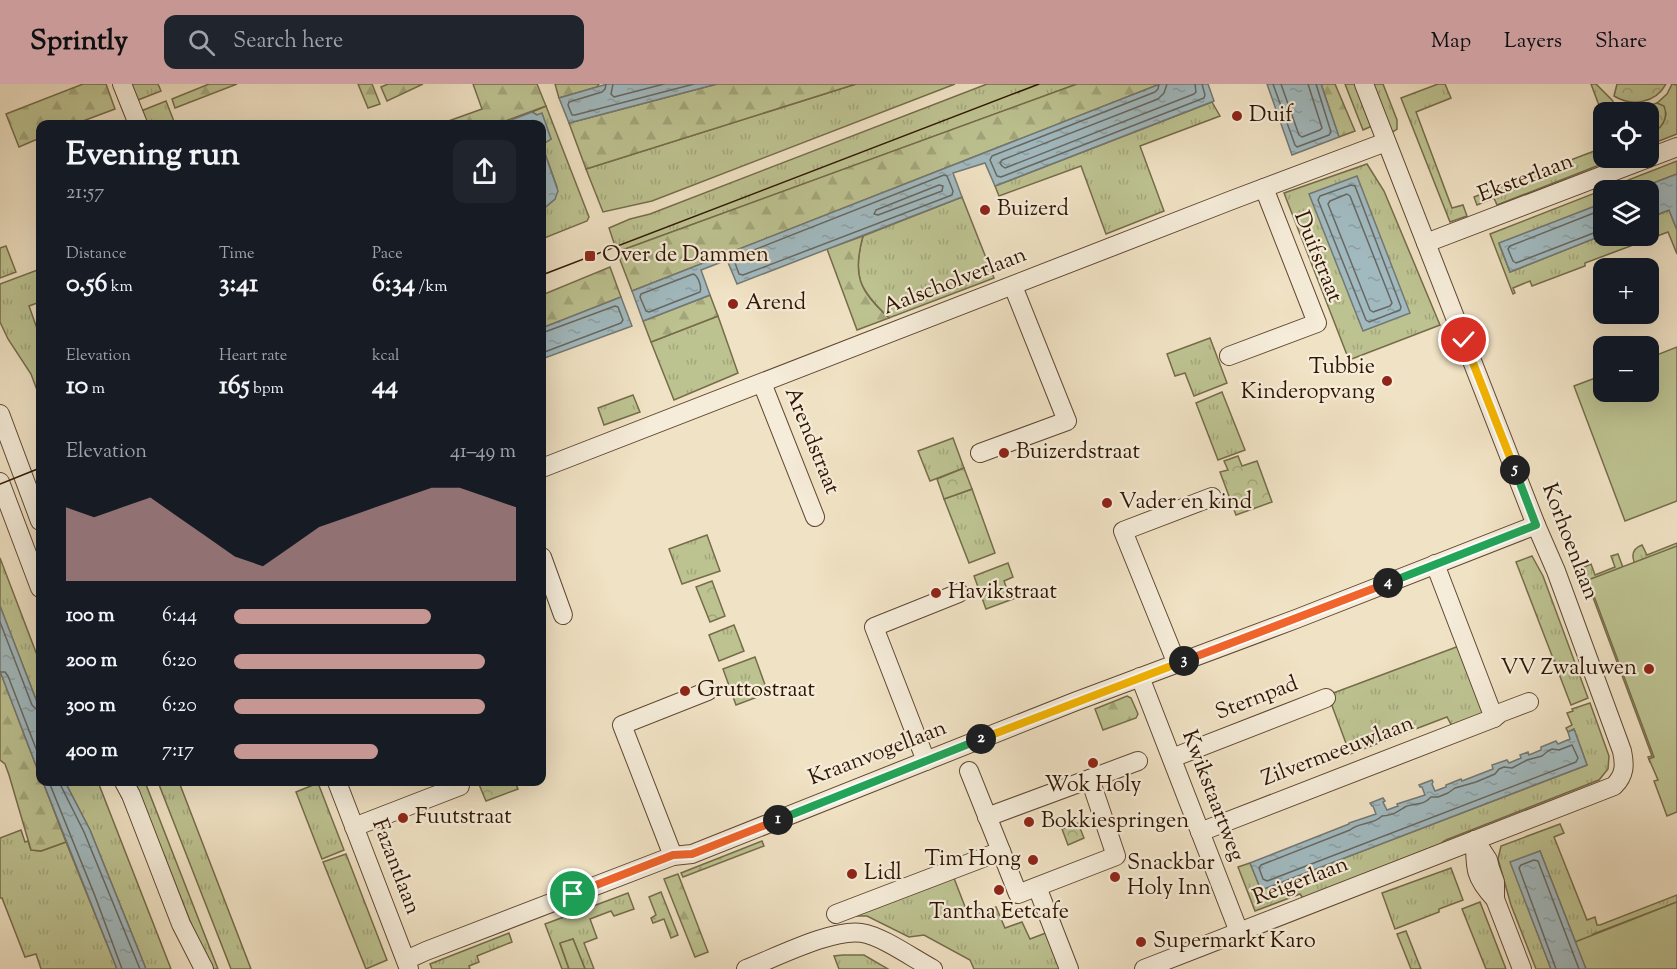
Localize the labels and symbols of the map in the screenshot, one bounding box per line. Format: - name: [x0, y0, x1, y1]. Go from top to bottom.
- place label: Duif: [1249, 100, 1294, 132]
- marker: Duif: [1230, 109, 1244, 123]
- street label: Eksterlaan: [1474, 146, 1578, 212]
- place label: Buizerd: [997, 194, 1069, 226]
- marker: Buizerd: [978, 203, 992, 217]
- street label: Duifstraat: [1284, 207, 1350, 308]
- place label: Over de Dammen: [602, 240, 769, 272]
- street label: Aalscholverlaan: [878, 240, 1032, 324]
- marker: Over de Dammen: [583, 249, 597, 263]
- place label: Arend: [745, 288, 806, 320]
- marker: Arend: [726, 297, 740, 311]
- pin: [1438, 314, 1489, 365]
- place label: Tubbie Kinderopvang: [1241, 352, 1375, 409]
- marker: Tubbie Kinderopvang: [1380, 374, 1394, 388]
- street label: Arendstraat: [775, 383, 847, 500]
- place label: Buizerdstraat: [1016, 437, 1141, 469]
- marker: Buizerdstraat: [997, 446, 1011, 460]
- pin: 5: [1500, 455, 1530, 485]
- street label: Korhoenlaan: [1532, 479, 1606, 605]
- place label: Vader en kind: [1119, 487, 1252, 519]
- marker: Vader en kind: [1100, 496, 1114, 510]
- pin: 4: [1373, 568, 1403, 598]
- place label: Havikstraat: [948, 577, 1057, 609]
- marker: Havikstraat: [929, 586, 943, 600]
- pin: 3: [1169, 646, 1199, 676]
- place label: VV Zwaluwen: [1500, 653, 1637, 685]
- marker: VV Zwaluwen: [1642, 662, 1656, 676]
- street label: Sternpad: [1211, 669, 1303, 729]
- place label: Gruttostraat: [697, 675, 815, 707]
- marker: Gruttostraat: [678, 684, 692, 698]
- street label: Zilvermeeuwlaan: [1257, 708, 1419, 796]
- street label: Kraanvogellaan: [804, 713, 952, 795]
- pin: 2: [966, 724, 996, 754]
- street label: Kwikstaartweg: [1172, 726, 1252, 866]
- marker: Wok Holy: [1086, 756, 1100, 770]
- place label: Wok Holy: [1044, 770, 1142, 802]
- place label: Fuutstraat: [415, 802, 512, 834]
- pin: 1: [763, 805, 793, 835]
- place label: Bokkiespringen: [1041, 806, 1189, 838]
- marker: Fuutstraat: [396, 811, 410, 825]
- street label: Fazantlaan: [362, 814, 428, 920]
- marker: Bokkiespringen: [1022, 815, 1036, 829]
- place label: Tim Hong: [925, 844, 1021, 876]
- place label: Snackbar Holy Inn: [1127, 848, 1215, 905]
- street label: Reigerlaan: [1249, 849, 1353, 915]
- marker: Tim Hong: [1026, 853, 1040, 867]
- place label: Lidl: [864, 858, 902, 890]
- marker: Lidl: [845, 867, 859, 881]
- pin: [547, 868, 598, 919]
- marker: Snackbar Holy Inn: [1108, 870, 1122, 884]
- marker: Tantha Eetcafe: [992, 883, 1006, 897]
- place label: Tantha Eetcafe: [929, 897, 1069, 929]
- place label: Supermarkt Karo: [1153, 926, 1316, 958]
- marker: Supermarkt Karo: [1134, 935, 1148, 949]

